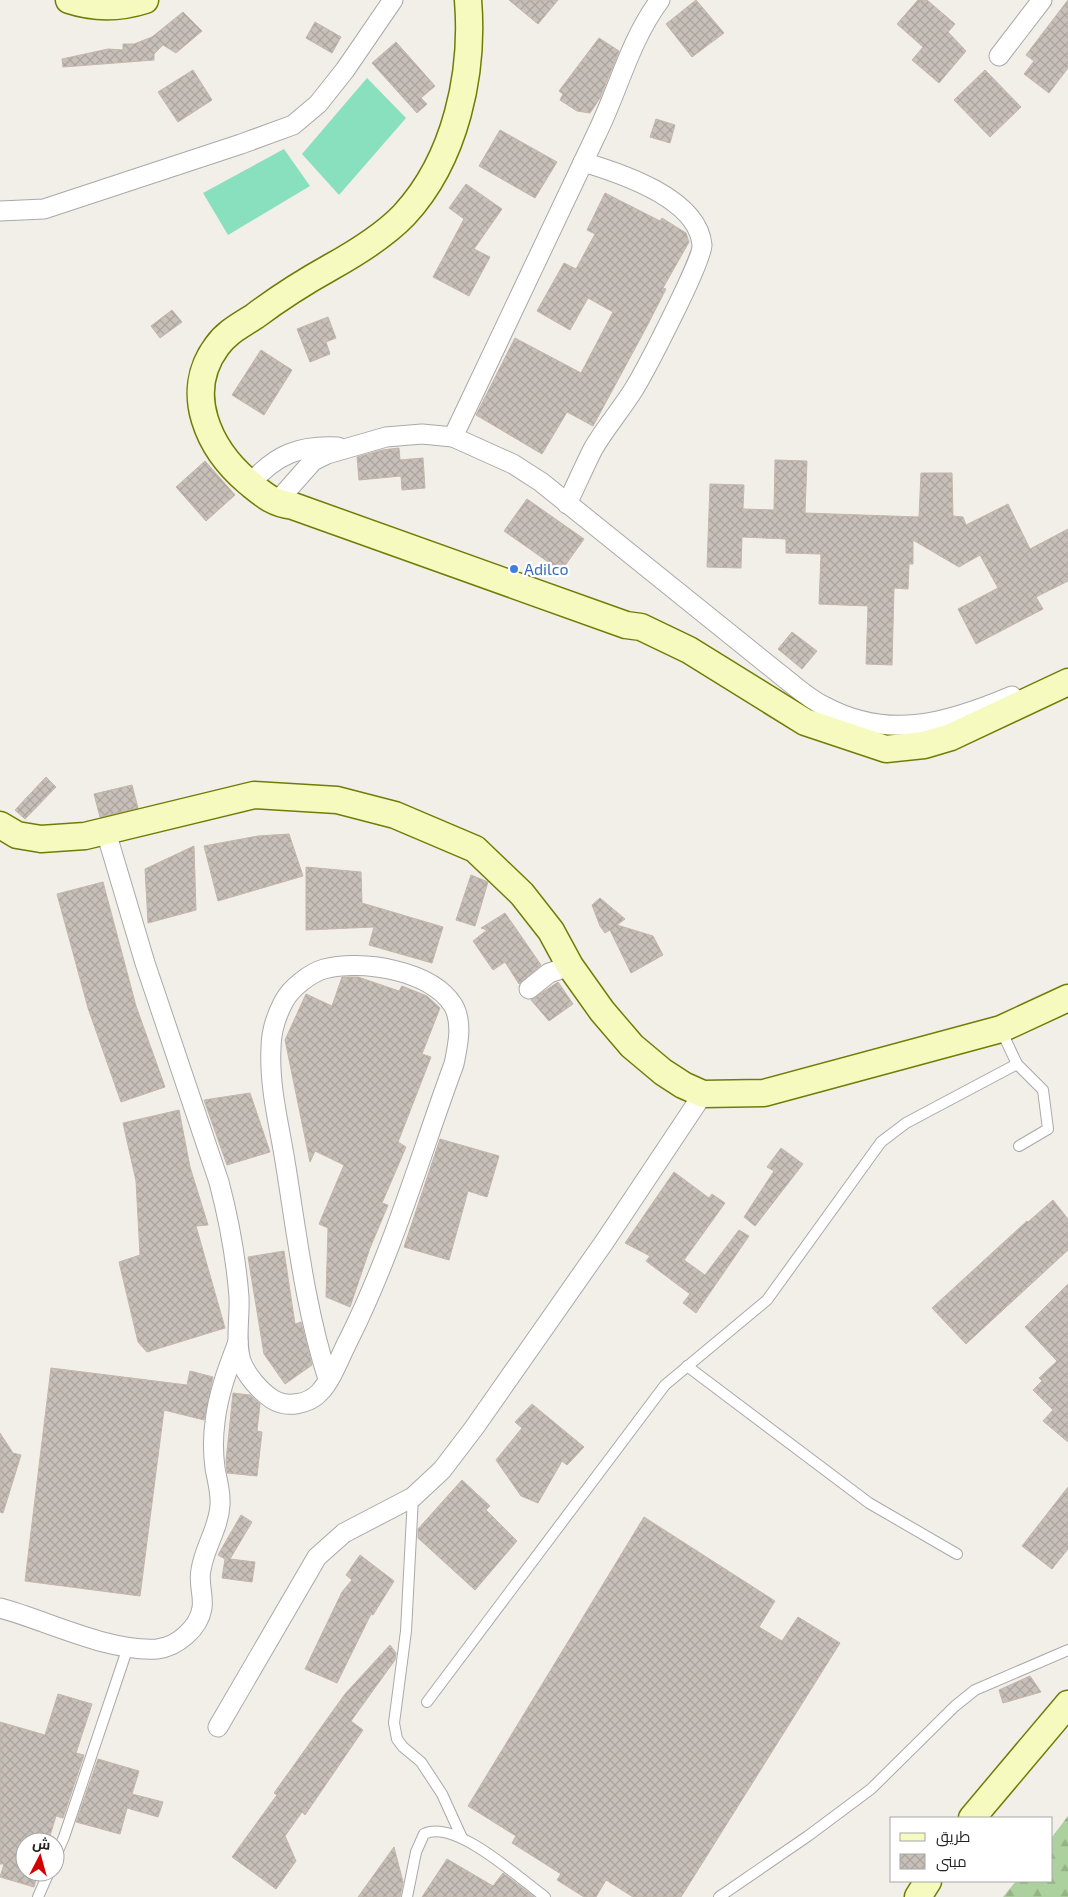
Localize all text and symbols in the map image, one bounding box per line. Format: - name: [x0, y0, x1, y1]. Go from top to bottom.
- place label: Adilco: [524, 559, 569, 578]
- marker: Adilco: [508, 563, 520, 575]
- legend: [890, 1817, 1053, 1882]
- text: طريق: [936, 1827, 970, 1847]
- north arrow: [15, 1832, 65, 1882]
- text: ش: [31, 1834, 51, 1854]
- text: مبنى: [936, 1852, 967, 1872]

